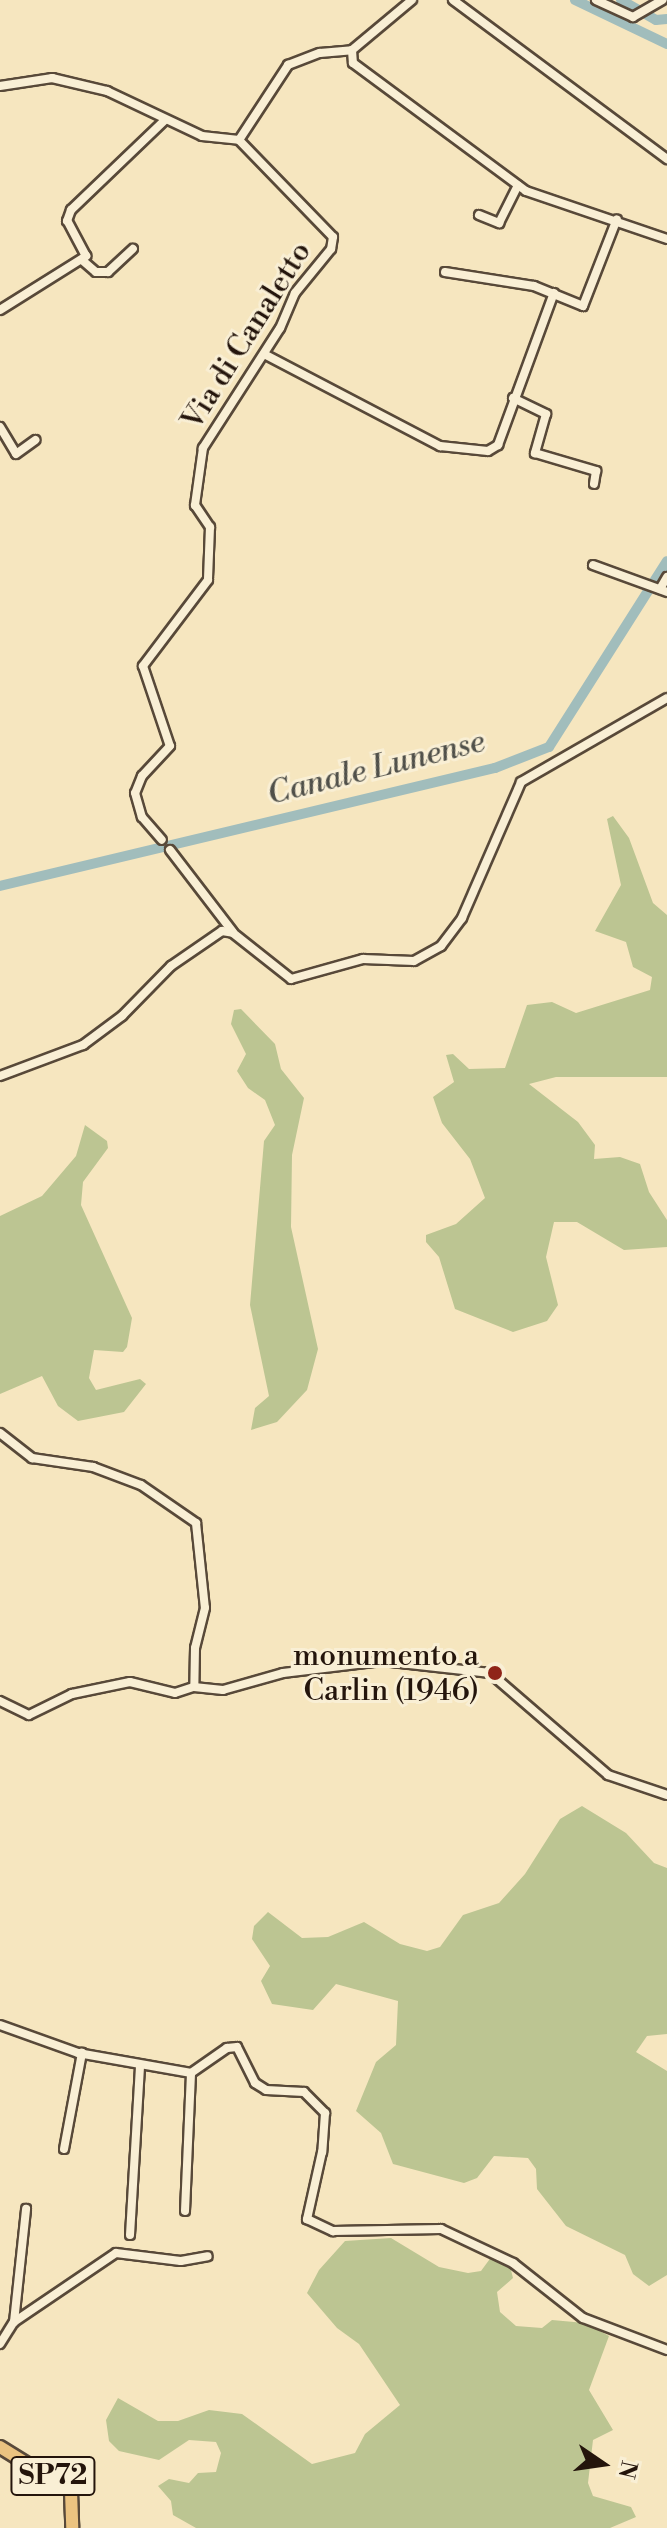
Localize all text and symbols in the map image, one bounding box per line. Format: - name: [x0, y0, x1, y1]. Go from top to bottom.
- street label: Via di Canaletto: [175, 235, 319, 437]
- water label: Canale Lunense: [263, 722, 489, 814]
- place label: monumento a Carlin (1946): [293, 1638, 479, 1708]
- marker: monumento a Carlin (1946): [486, 1664, 504, 1682]
- north arrow: [563, 2424, 643, 2504]
- road number: SP72: [9, 2452, 97, 2500]
- text: N: [612, 2458, 642, 2481]

